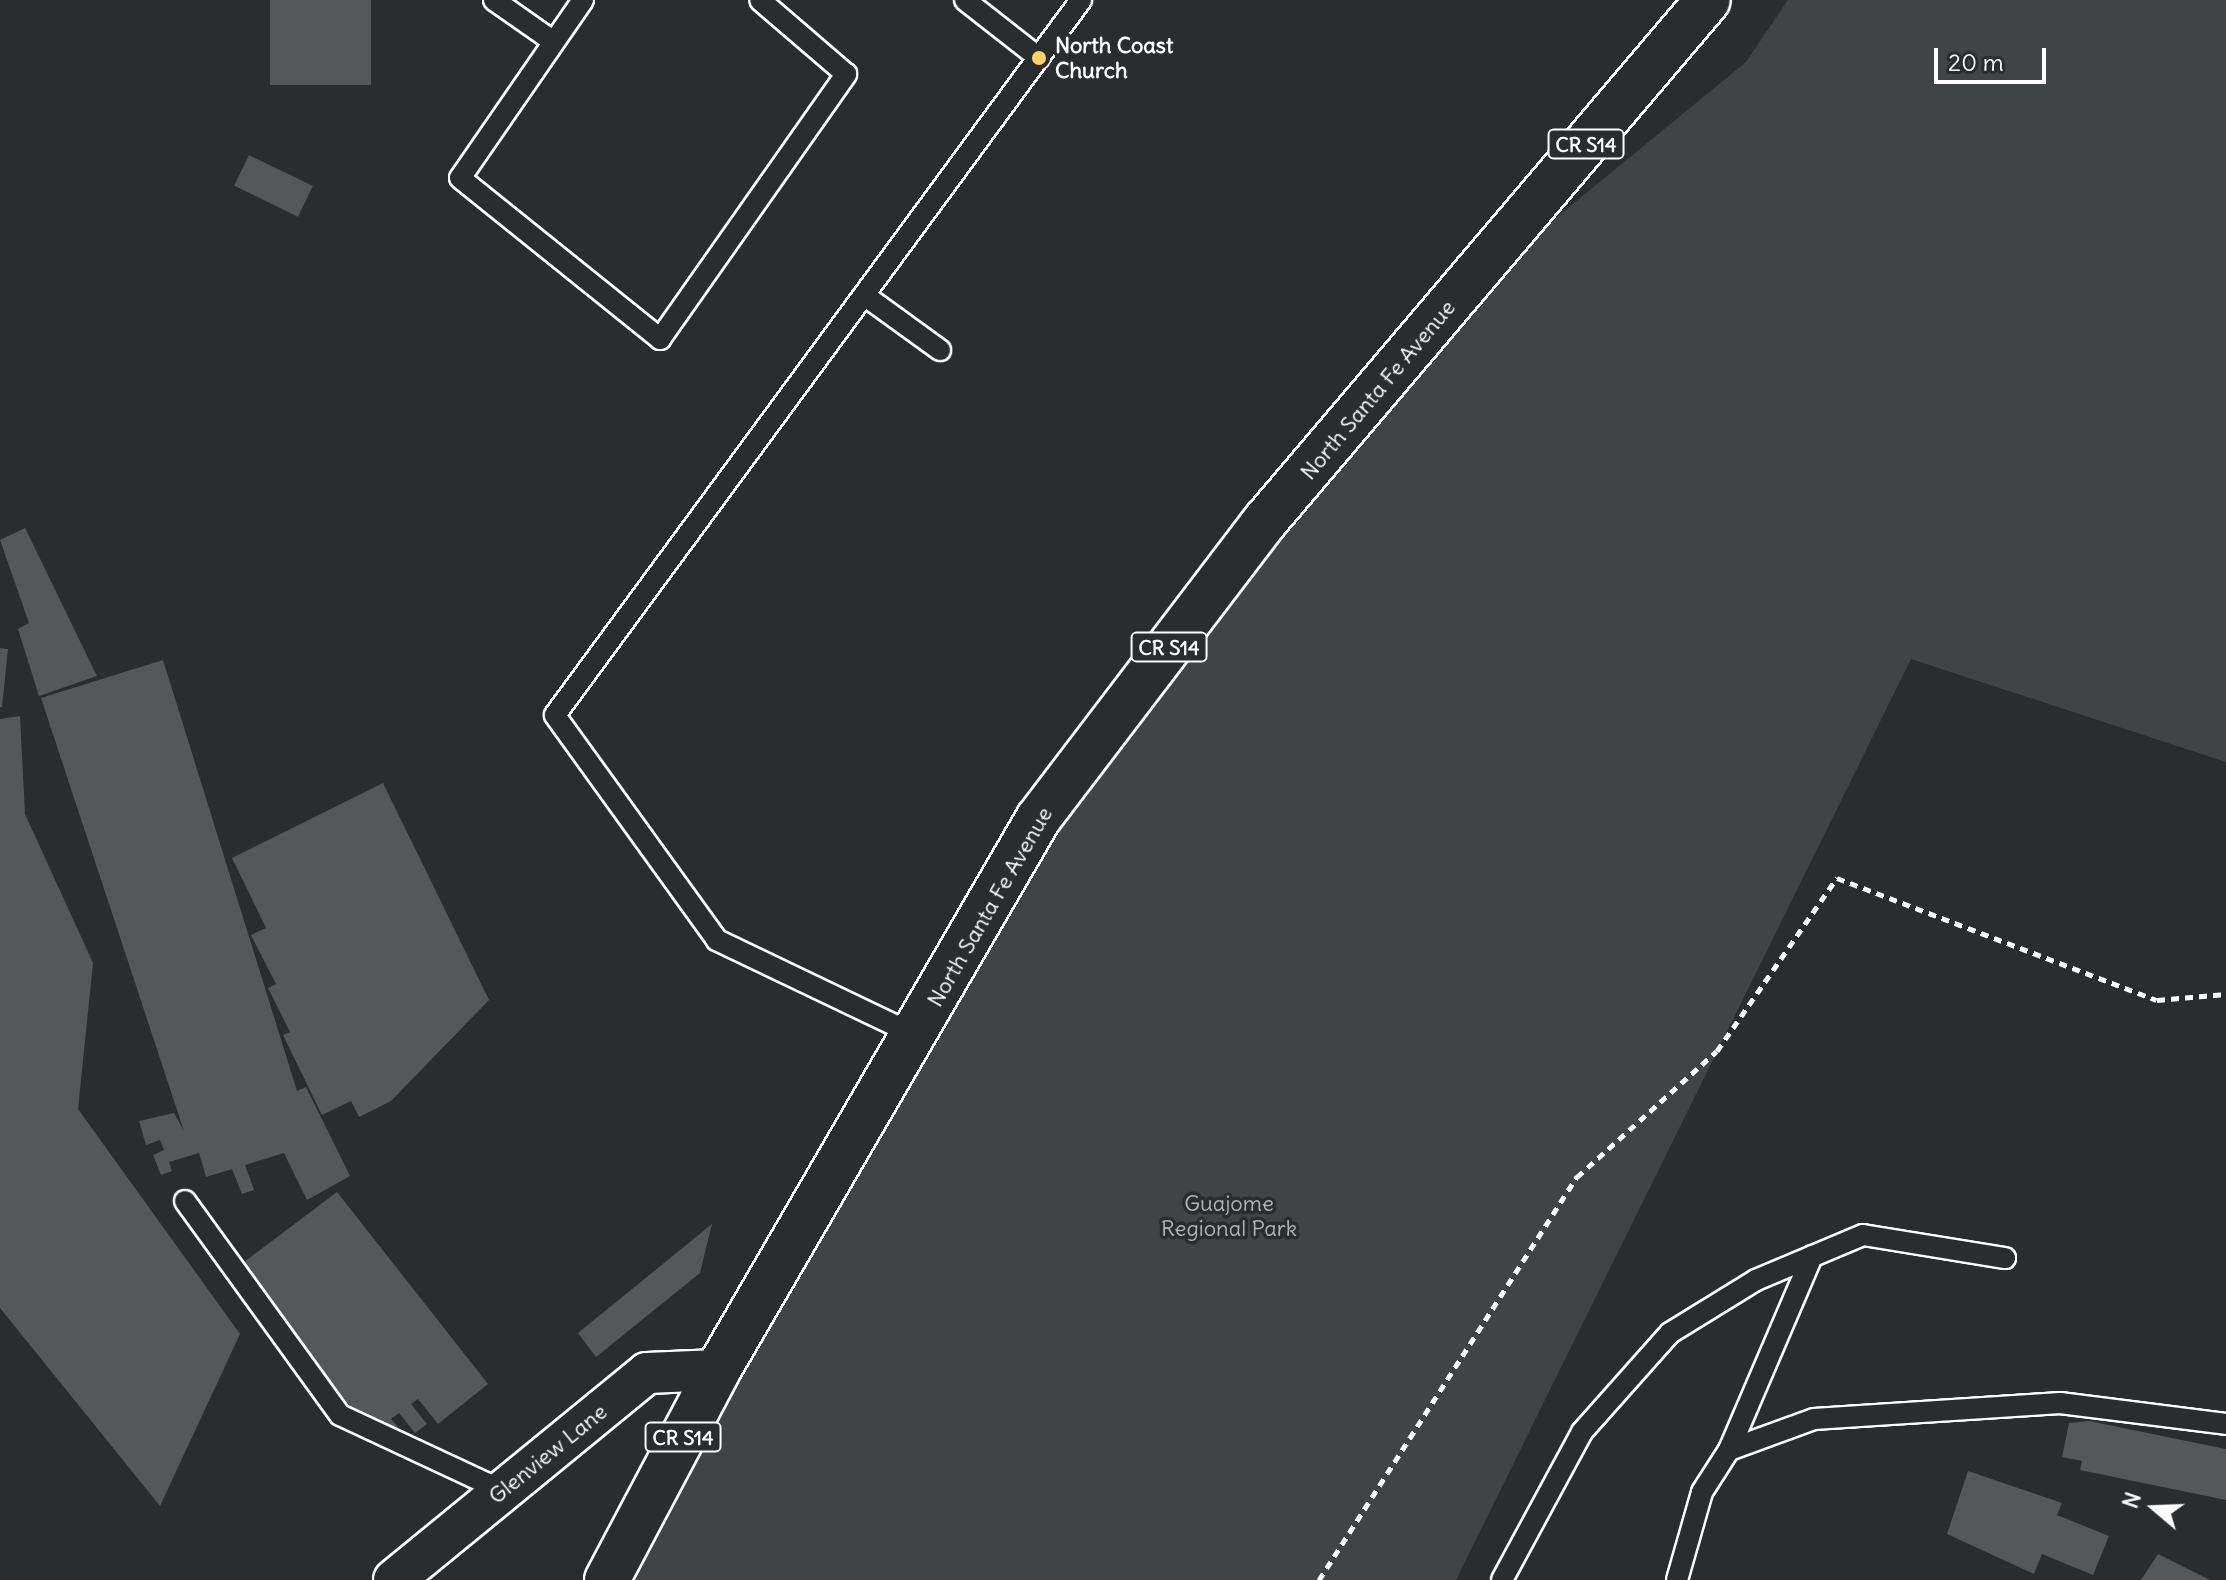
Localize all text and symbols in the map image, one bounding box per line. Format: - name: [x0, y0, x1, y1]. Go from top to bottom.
- place label: North Coast Church: [1055, 32, 1173, 84]
- scale bar: [1938, 32, 2050, 82]
- text: 20 m: [1948, 47, 2004, 77]
- marker: North Coast Church: [1030, 49, 1048, 67]
- road number: CR S14: [1546, 128, 1626, 160]
- street label: North Santa Fe Avenue: [1295, 295, 1461, 485]
- road number: CR S14: [1129, 631, 1209, 663]
- street label: North Santa Fe Avenue: [922, 802, 1058, 1012]
- park label: Guajome Regional Park: [1161, 1190, 1297, 1242]
- street label: Glenview Lane: [484, 1398, 612, 1510]
- road number: CR S14: [643, 1421, 723, 1453]
- north arrow: [2114, 1468, 2194, 1548]
- text: N: [2116, 1488, 2147, 1512]

